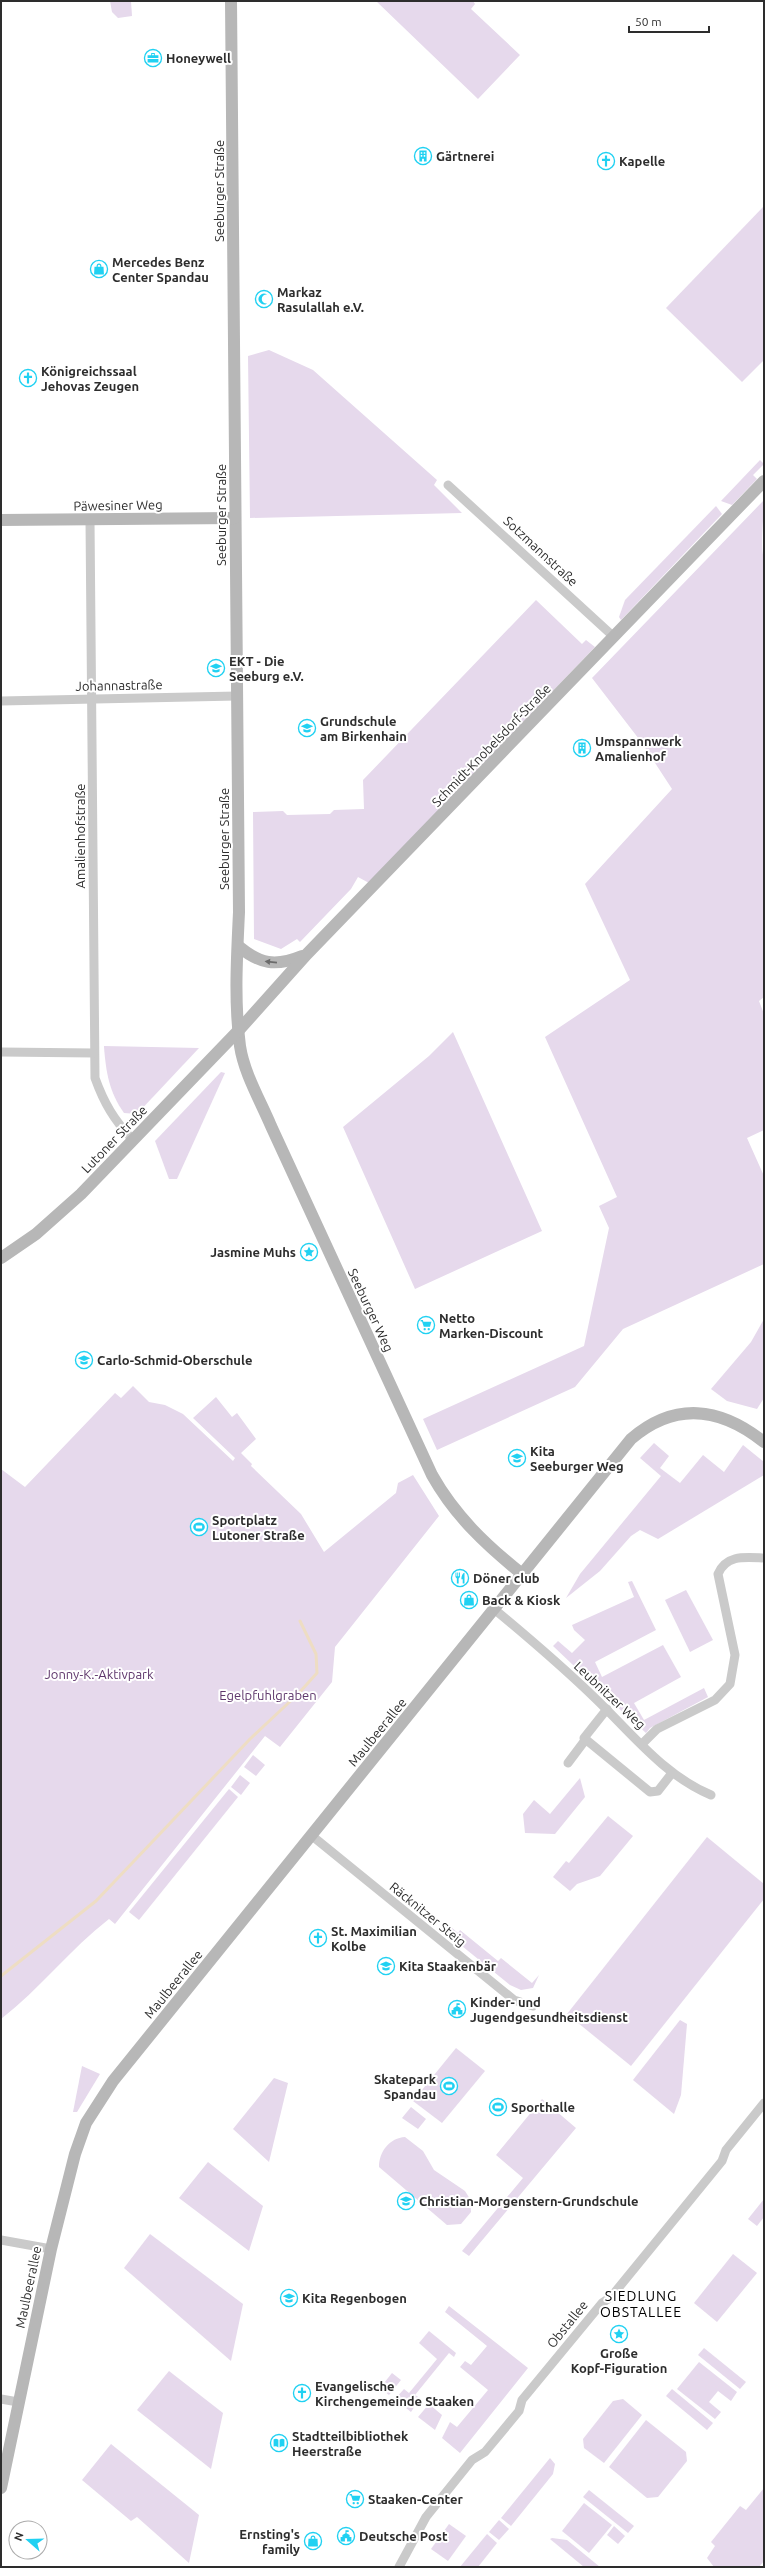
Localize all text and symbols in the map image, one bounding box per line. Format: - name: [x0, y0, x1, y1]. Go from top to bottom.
- scale bar: [629, 8, 709, 34]
- text: 50 m: [635, 15, 662, 28]
- office icon: Honeywell: [143, 48, 163, 68]
- place label: Honeywell: [166, 51, 231, 65]
- street label: Seeburger Straße: [212, 140, 226, 242]
- building icon: Gärtnerei: [413, 146, 433, 166]
- place label: Gärtnerei: [436, 149, 494, 163]
- church icon: Kapelle: [596, 151, 616, 171]
- place label: Kapelle: [619, 154, 665, 168]
- place label: Mercedes Benz Center Spandau: [112, 255, 209, 284]
- shop icon: Mercedes Benz Center Spandau: [89, 259, 109, 279]
- place label: Markaz Rasulallah e.V.: [277, 285, 364, 314]
- mosque icon: Markaz Rasulallah e.V.: [254, 289, 274, 309]
- place label: Königreichssaal Jehovas Zeugen: [41, 364, 139, 393]
- church icon: Königreichssaal Jehovas Zeugen: [18, 368, 38, 388]
- street label: Seeburger Straße: [214, 464, 228, 566]
- street label: Päwesiner Weg: [73, 497, 163, 513]
- street label: Sotzmannstraße: [501, 513, 581, 589]
- place label: EKT - Die Seeburg e.V.: [229, 654, 304, 683]
- school or university icon: EKT - Die Seeburg e.V.: [206, 658, 226, 678]
- street label: Johannastraße: [75, 677, 163, 693]
- street label: Schmidt-Knobelsdorf-Straße: [429, 681, 553, 809]
- place label: Grundschule am Birkenhain: [320, 714, 407, 743]
- school or university icon: Grundschule am Birkenhain: [297, 718, 317, 738]
- place label: Umspannwerk Amalienhof: [595, 734, 682, 763]
- building icon: Umspannwerk Amalienhof: [572, 738, 592, 758]
- street label: Amalienhofstraße: [73, 784, 87, 888]
- street label: Seeburger Straße: [217, 788, 231, 890]
- one-way arrow: [265, 959, 277, 965]
- street label: Lutoner Straße: [78, 1103, 150, 1175]
- place icon: Jasmine Muhs: [299, 1242, 319, 1262]
- place label: Jasmine Muhs: [210, 1245, 296, 1259]
- street label: Seeburger Weg: [346, 1266, 396, 1354]
- place label: Netto Marken-Discount: [439, 1311, 544, 1340]
- supermarket icon: Netto Marken-Discount: [416, 1315, 436, 1335]
- school or university icon: Carlo-Schmid-Oberschule: [74, 1350, 94, 1370]
- place label: Carlo-Schmid-Oberschule: [97, 1353, 252, 1367]
- place label: Kita Seeburger Weg: [530, 1444, 624, 1473]
- school or university icon: Kita Seeburger Weg: [507, 1448, 527, 1468]
- place label: Sportplatz Lutoner Straße: [212, 1513, 305, 1542]
- sports icon: Sportplatz Lutoner Straße: [189, 1517, 209, 1537]
- restaurant icon: Döner club: [450, 1568, 470, 1588]
- place label: Döner club: [473, 1571, 540, 1585]
- shop icon: Back & Kiosk: [459, 1590, 479, 1610]
- place label: Back & Kiosk: [482, 1593, 561, 1607]
- street label: Leubnitzer Weg: [572, 1659, 648, 1731]
- park label: Jonny-K.-Aktivpark: [44, 1667, 154, 1681]
- park label: Egelpfuhlgraben: [219, 1688, 317, 1702]
- street label: Maulbeerallee: [345, 1695, 409, 1769]
- street label: Räcknitzer Steig: [387, 1879, 469, 1949]
- place label: St. Maximilian Kolbe: [331, 1924, 417, 1953]
- church icon: St. Maximilian Kolbe: [308, 1928, 328, 1948]
- street label: Maulbeerallee: [141, 1947, 205, 2021]
- school or university icon: Kita Staakenbär: [376, 1956, 396, 1976]
- place label: Kita Staakenbär: [399, 1959, 497, 1973]
- place label: Kinder- und Jugendgesundheitsdienst: [470, 1995, 628, 2024]
- public building icon: Kinder- und Jugendgesundheitsdienst: [447, 1999, 467, 2019]
- place label: Skatepark Spandau: [374, 2072, 437, 2101]
- sports icon: Skatepark Spandau: [439, 2076, 459, 2096]
- sports icon: Sporthalle: [488, 2097, 508, 2117]
- place label: Sporthalle: [511, 2100, 575, 2114]
- school or university icon: Christian-Morgenstern-Grundschule: [396, 2191, 416, 2211]
- place label: Christian-Morgenstern-Grundschule: [419, 2194, 638, 2208]
- street label: Maulbeerallee: [12, 2245, 44, 2329]
- school or university icon: Kita Regenbogen: [279, 2288, 299, 2308]
- district label: SIEDLUNG OBSTALLEE: [600, 2288, 682, 2320]
- place label: Kita Regenbogen: [302, 2291, 407, 2305]
- street label: Obstallee: [544, 2298, 590, 2350]
- place icon: Große Kopf-Figuration: [609, 2324, 629, 2344]
- place label: Große Kopf-Figuration: [571, 2346, 667, 2375]
- place label: Evangelische Kirchengemeinde Staaken: [315, 2379, 474, 2408]
- church icon: Evangelische Kirchengemeinde Staaken: [292, 2383, 312, 2403]
- place label: Stadtteilbibliothek Heerstraße: [292, 2429, 409, 2458]
- library icon: Stadtteilbibliothek Heerstraße: [269, 2433, 289, 2453]
- supermarket icon: Staaken-Center: [345, 2489, 365, 2509]
- place label: Staaken-Center: [368, 2492, 464, 2506]
- north arrow: [8, 2520, 48, 2560]
- public building icon: Deutsche Post: [336, 2526, 356, 2546]
- place label: Ernsting's family: [239, 2527, 300, 2556]
- place label: Deutsche Post: [359, 2529, 448, 2543]
- text: N: [12, 2531, 26, 2542]
- shop icon: Ernsting's family: [303, 2531, 323, 2551]

